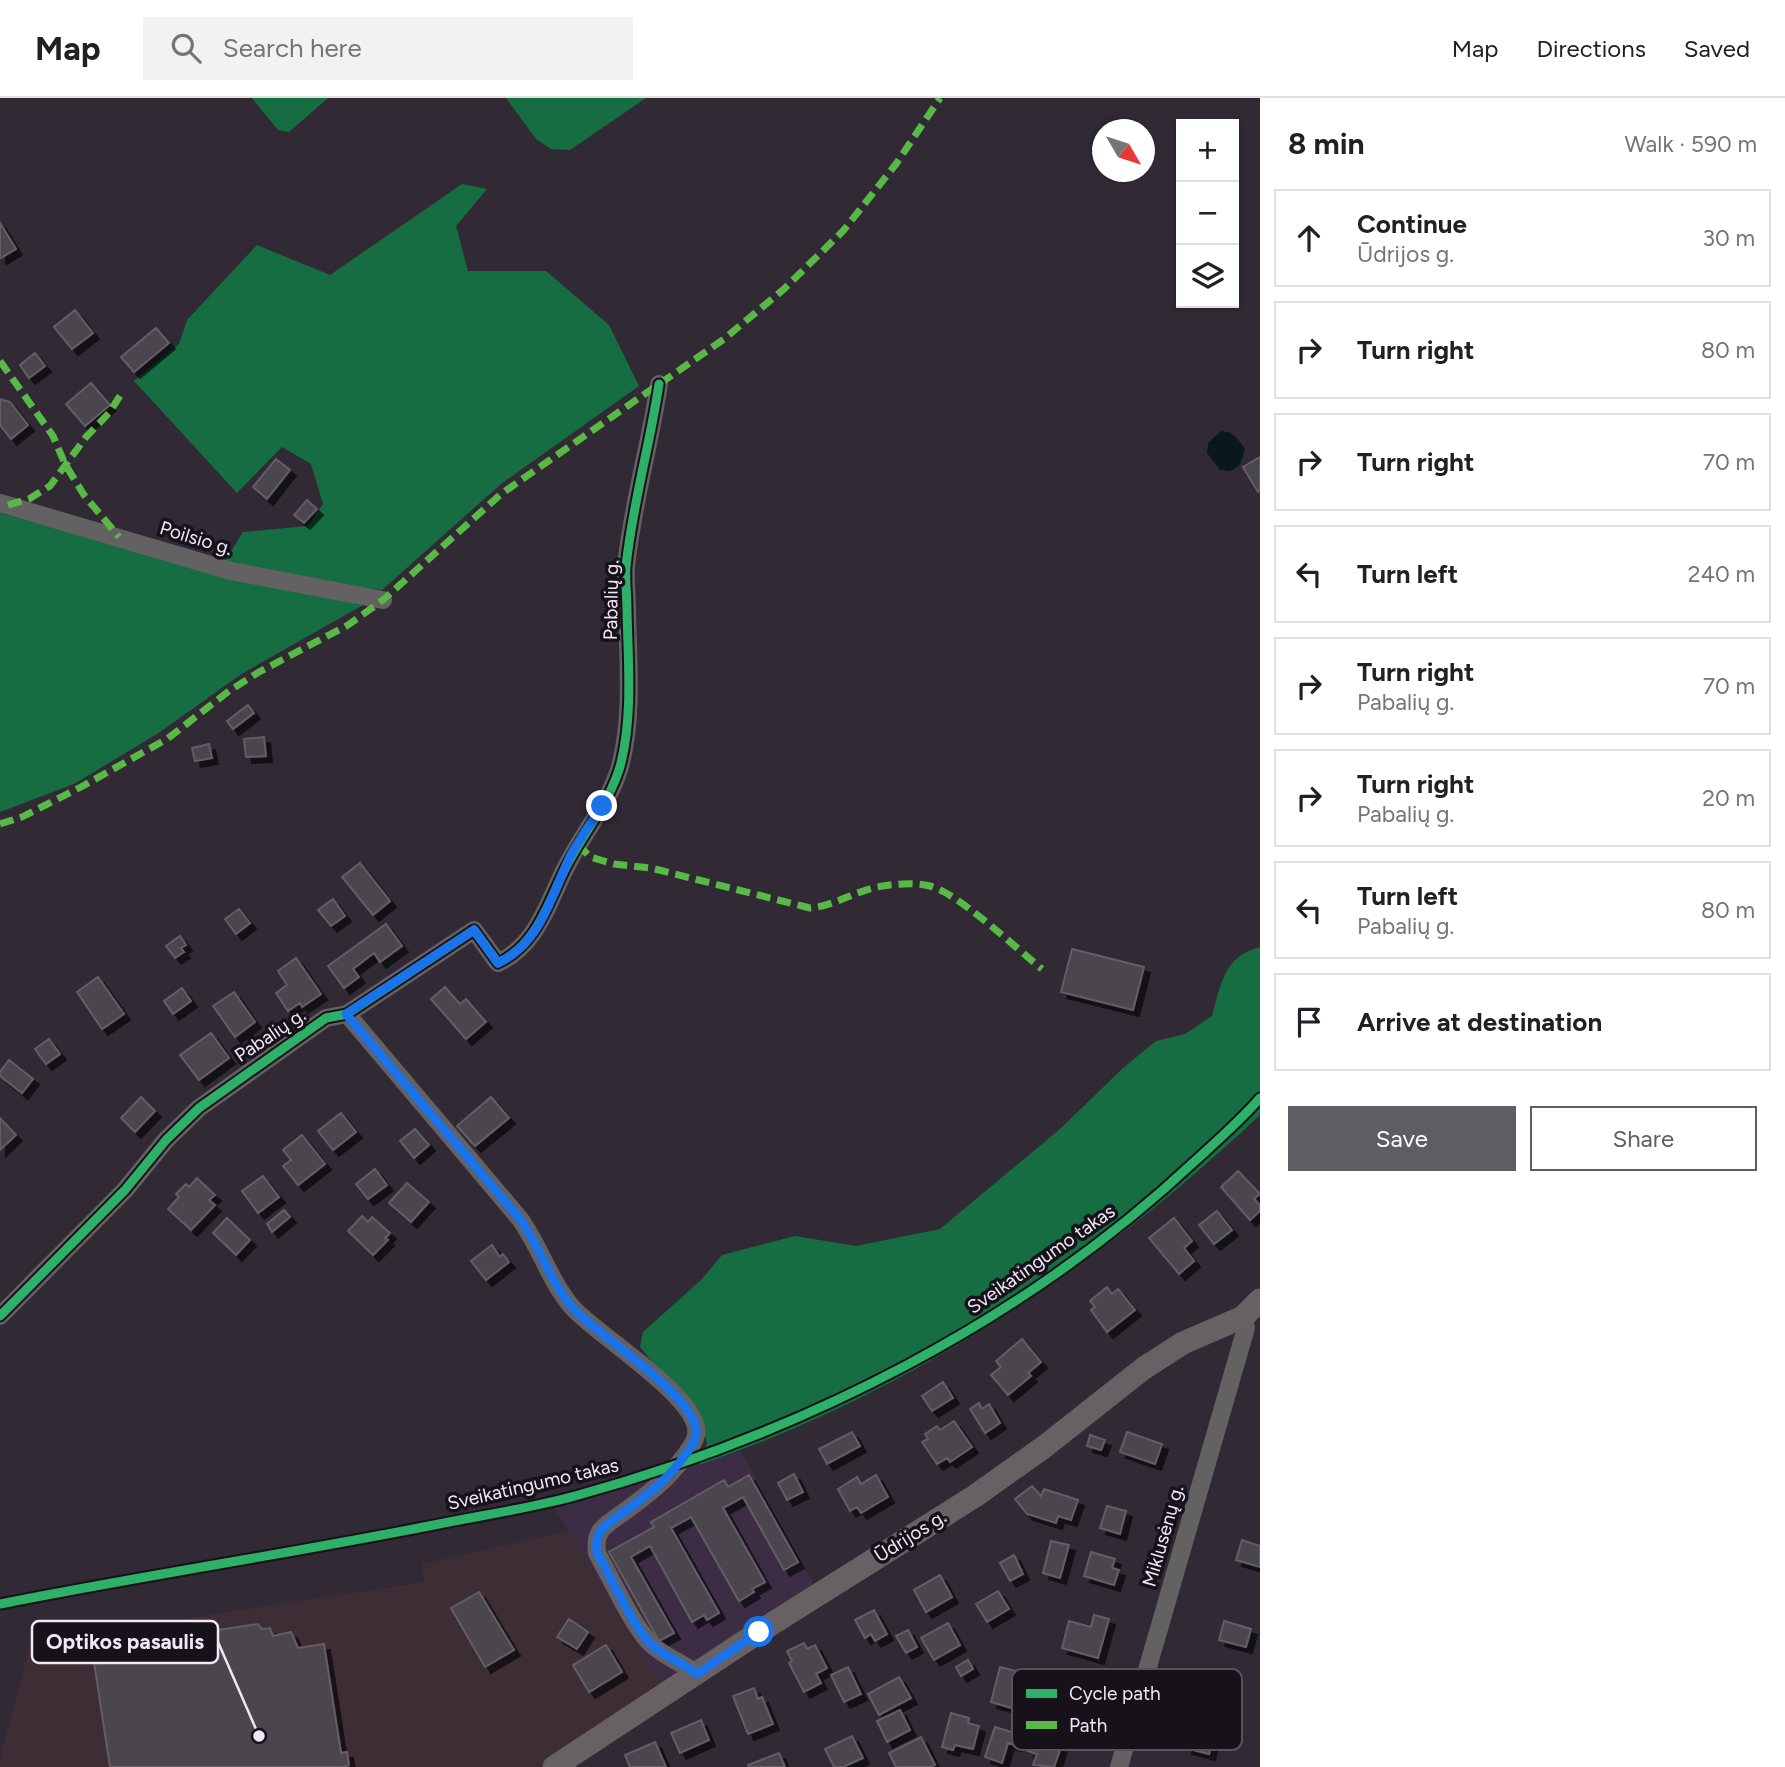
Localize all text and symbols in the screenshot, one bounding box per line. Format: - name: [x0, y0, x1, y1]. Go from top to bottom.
- search box: [143, 17, 633, 80]
- text: Map: [35, 29, 101, 68]
- icon: search: [167, 29, 205, 67]
- text: Search here: [223, 32, 362, 64]
- text: Map: [1452, 34, 1498, 63]
- text: Directions: [1536, 34, 1646, 63]
- text: Saved: [1684, 34, 1750, 63]
- north arrow: [1092, 119, 1155, 182]
- map controls: [1176, 119, 1239, 308]
- button: +: [1176, 119, 1239, 182]
- text: 8 min: [1288, 125, 1365, 162]
- text: Walk · 590 m: [1624, 130, 1757, 158]
- button: −: [1176, 182, 1239, 245]
- text: Continue: [1357, 208, 1467, 240]
- icon: ahead: [1290, 219, 1328, 257]
- text: 30 m: [1702, 224, 1755, 252]
- text: Ūdrijos g.: [1357, 240, 1454, 268]
- button: layers: [1176, 245, 1239, 308]
- icon: right: [1290, 331, 1328, 369]
- text: Turn right: [1357, 334, 1474, 366]
- text: 80 m: [1701, 336, 1755, 364]
- icon: right: [1290, 443, 1328, 481]
- text: Turn right: [1357, 446, 1474, 478]
- text: 70 m: [1703, 448, 1755, 476]
- street label: Poilsio g.: [157, 516, 235, 560]
- icon: left: [1290, 555, 1328, 593]
- text: Turn left: [1357, 558, 1458, 590]
- street label: Pabalių g.: [599, 560, 623, 640]
- text: 240 m: [1688, 560, 1755, 588]
- text: Turn right: [1357, 656, 1474, 688]
- icon: right: [1290, 667, 1328, 705]
- text: 70 m: [1703, 672, 1755, 700]
- text: Pabalių g.: [1357, 688, 1454, 716]
- text: Turn right: [1357, 768, 1474, 800]
- icon: right: [1290, 779, 1328, 817]
- text: 20 m: [1702, 784, 1755, 812]
- route end: [586, 790, 617, 821]
- text: Pabalių g.: [1357, 800, 1454, 828]
- text: Turn left: [1357, 880, 1458, 912]
- icon: left: [1290, 891, 1328, 929]
- text: 80 m: [1701, 896, 1755, 924]
- text: Pabalių g.: [1357, 912, 1454, 940]
- street label: Pabalių g.: [230, 1003, 310, 1067]
- icon: arrive: [1290, 1003, 1328, 1041]
- text: Arrive at destination: [1357, 1006, 1602, 1038]
- button: Save: [1288, 1106, 1516, 1171]
- button: Share: [1530, 1106, 1757, 1171]
- street label: Sveikatingumo takas: [963, 1199, 1119, 1319]
- street label: Sveikatingumo takas: [445, 1453, 621, 1515]
- street label: Miklusėnų g.: [1138, 1482, 1189, 1590]
- street label: Ūdrijos g.: [870, 1505, 950, 1567]
- route start: [743, 1616, 774, 1647]
- callout: Optikos pasaulis: [32, 1621, 218, 1663]
- text: Optikos pasaulis: [46, 1629, 204, 1654]
- legend: [1012, 1669, 1242, 1750]
- text: Cycle path: [1069, 1682, 1161, 1705]
- text: Path: [1069, 1714, 1107, 1737]

